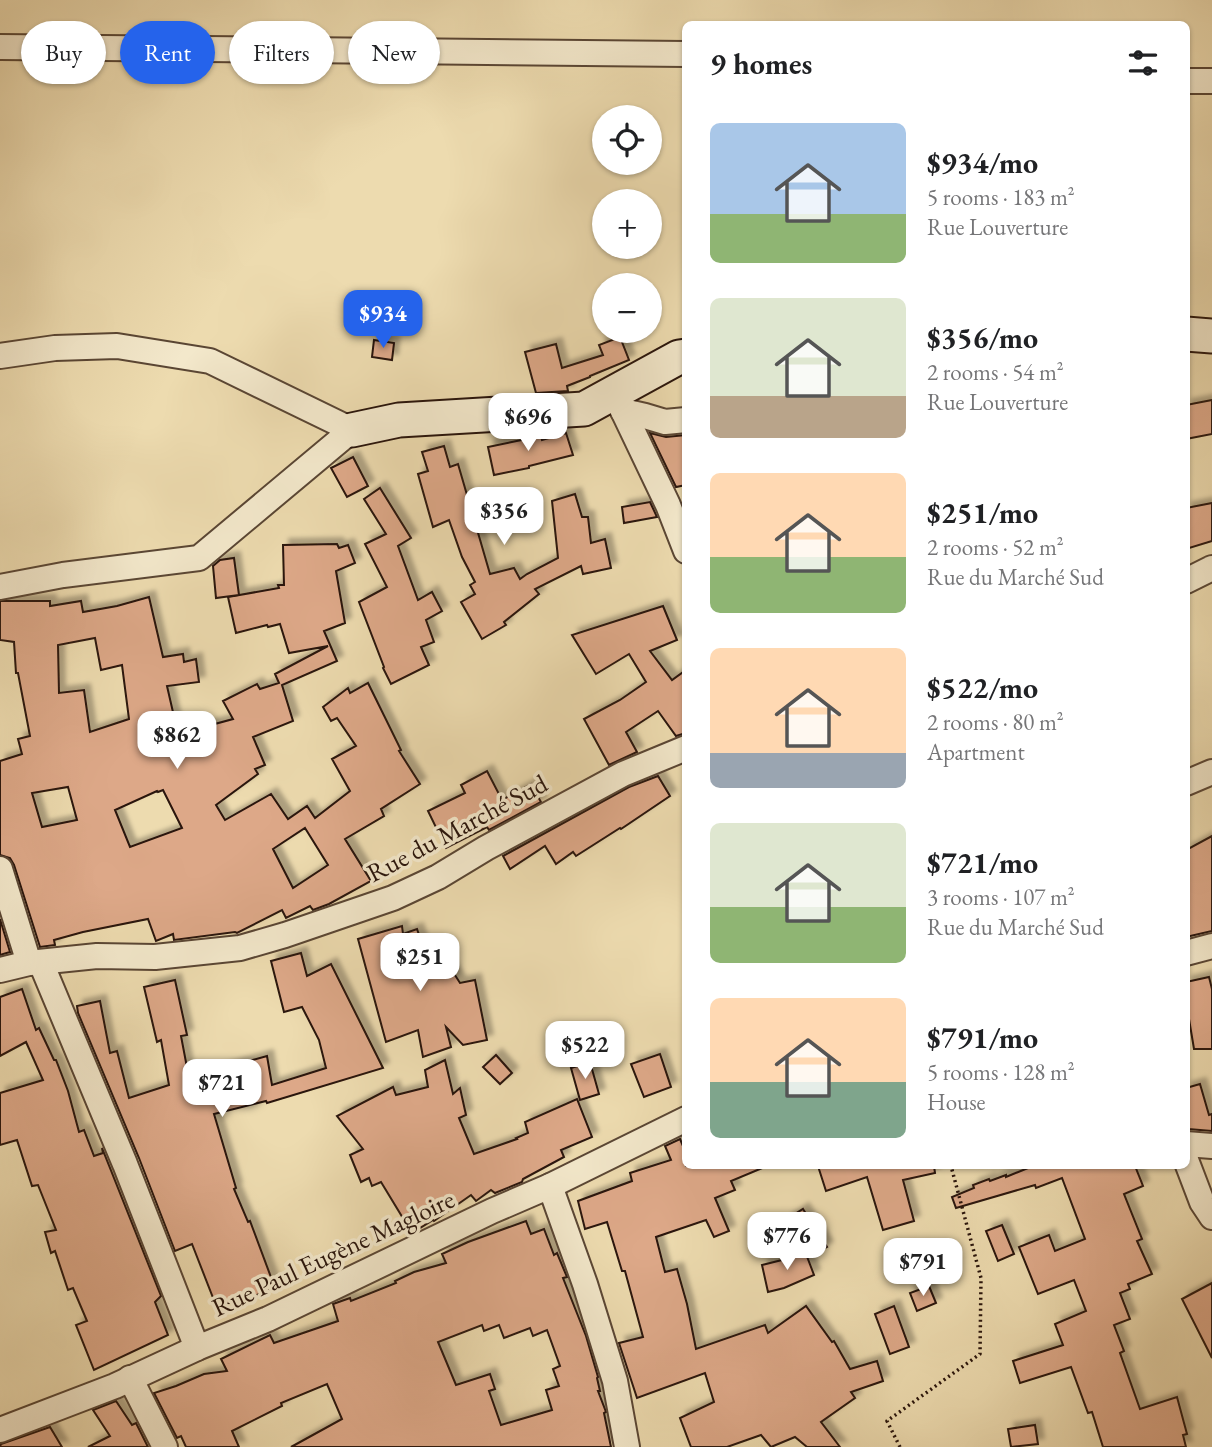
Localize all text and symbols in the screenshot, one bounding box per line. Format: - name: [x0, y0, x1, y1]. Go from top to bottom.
- chip: Buy: [21, 21, 106, 84]
- chip: Rent: [120, 21, 215, 84]
- chip: Filters: [229, 21, 334, 84]
- chip: New: [348, 21, 440, 84]
- text: 9 homes: [710, 44, 812, 83]
- icon: filters: [1124, 44, 1162, 82]
- map controls: [592, 105, 662, 343]
- button: locate: [592, 105, 662, 175]
- text: $934/mo: [927, 143, 1038, 182]
- icon: home: [766, 151, 850, 235]
- text: 5 rooms · 183 m²: [927, 182, 1075, 212]
- button: +: [592, 189, 662, 259]
- text: Rue Louverture: [927, 212, 1068, 242]
- button: −: [592, 273, 662, 343]
- pin: $934: [342, 290, 424, 350]
- text: $934: [359, 298, 407, 328]
- text: $356/mo: [927, 318, 1038, 357]
- icon: home: [766, 326, 850, 410]
- text: 2 rooms · 54 m²: [927, 357, 1064, 387]
- text: Rue Louverture: [927, 387, 1068, 417]
- pin: $696: [487, 393, 569, 453]
- text: $696: [504, 401, 552, 431]
- pin: $356: [463, 488, 545, 547]
- text: $251/mo: [927, 493, 1038, 532]
- text: $356: [480, 495, 528, 525]
- icon: home: [766, 501, 850, 585]
- text: 2 rooms · 52 m²: [927, 532, 1064, 562]
- text: Rue du Marché Sud: [927, 562, 1104, 592]
- text: $522/mo: [927, 668, 1038, 707]
- icon: home: [766, 676, 850, 760]
- text: 2 rooms · 80 m²: [927, 707, 1064, 737]
- pin: $862: [136, 712, 218, 771]
- text: $862: [153, 719, 201, 749]
- text: Apartment: [927, 737, 1025, 767]
- street label: Rue du Marché Sud: [361, 766, 554, 890]
- text: $721/mo: [927, 843, 1038, 882]
- icon: home: [766, 851, 850, 935]
- text: 3 rooms · 107 m²: [927, 882, 1075, 912]
- text: Rue du Marché Sud: [927, 912, 1104, 942]
- pin: $251: [379, 934, 461, 993]
- text: $251: [396, 941, 444, 971]
- text: $791/mo: [927, 1018, 1038, 1057]
- pin: $522: [544, 1021, 626, 1081]
- icon: home: [766, 1026, 850, 1110]
- text: $522: [561, 1029, 609, 1059]
- text: 5 rooms · 128 m²: [927, 1057, 1075, 1087]
- pin: $721: [181, 1060, 263, 1119]
- text: $721: [198, 1067, 246, 1097]
- text: House: [927, 1087, 986, 1117]
- street label: Rue Paul Eugène Magloire: [206, 1182, 460, 1324]
- pin: $776: [746, 1212, 828, 1272]
- text: $776: [763, 1220, 811, 1250]
- pin: $791: [882, 1238, 964, 1298]
- text: $791: [899, 1246, 947, 1276]

